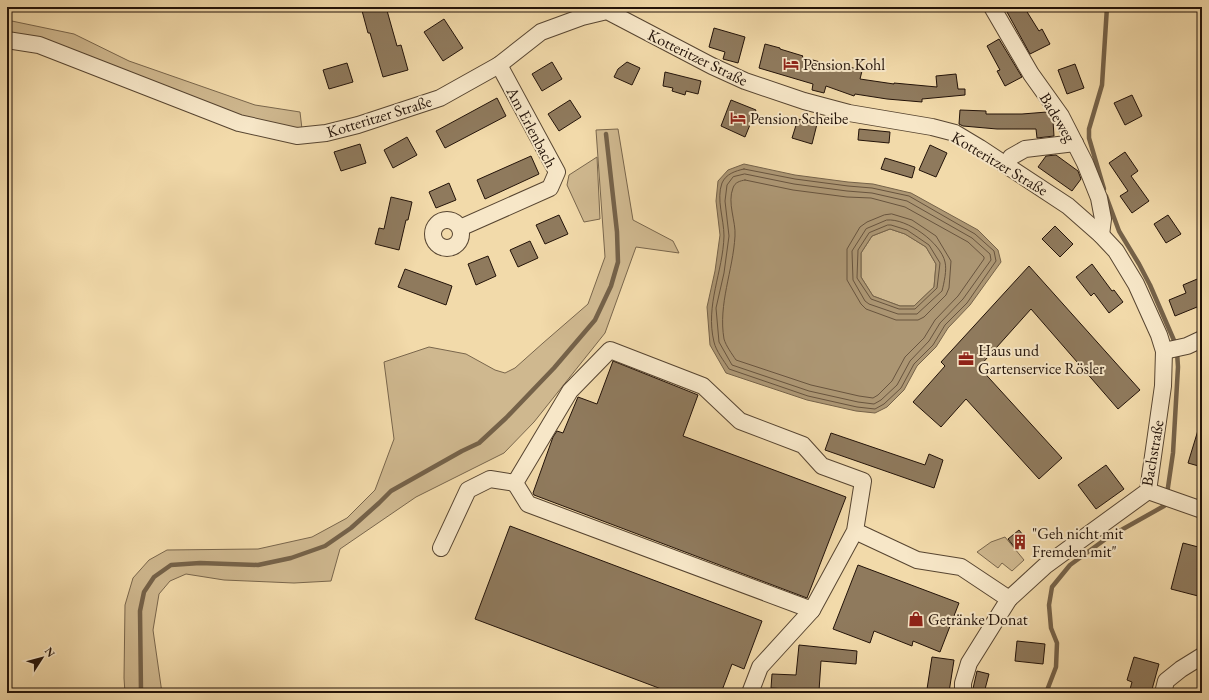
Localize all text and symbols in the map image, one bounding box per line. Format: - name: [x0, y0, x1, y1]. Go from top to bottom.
- street label: Kotteritzer Straße: [644, 24, 751, 91]
- place label: Pension Kohl: [803, 54, 885, 75]
- hotel icon: Pension Kohl: [782, 55, 800, 73]
- street label: Am Erlenbach: [501, 82, 562, 171]
- street label: Badeweg: [1035, 89, 1081, 147]
- street label: Kotteritzer Straße: [324, 91, 434, 142]
- place label: Pension Scheibe: [750, 108, 848, 129]
- hotel icon: Pension Scheibe: [729, 109, 747, 127]
- street label: Kotteritzer Straße: [948, 126, 1052, 200]
- place label: Haus und Gartenservice Rösler: [978, 340, 1105, 379]
- office icon: Haus und Gartenservice Rösler: [957, 350, 975, 368]
- street label: Bachstraße: [1136, 418, 1169, 488]
- place label: "Geh nicht mit Fremden mit": [1032, 523, 1123, 562]
- building icon: "Geh nicht mit Fremden mit": [1011, 533, 1029, 551]
- place label: Getränke Donat: [928, 609, 1028, 630]
- shop icon: Getränke Donat: [907, 610, 925, 628]
- north arrow: [22, 638, 62, 678]
- text: N: [42, 644, 58, 660]

